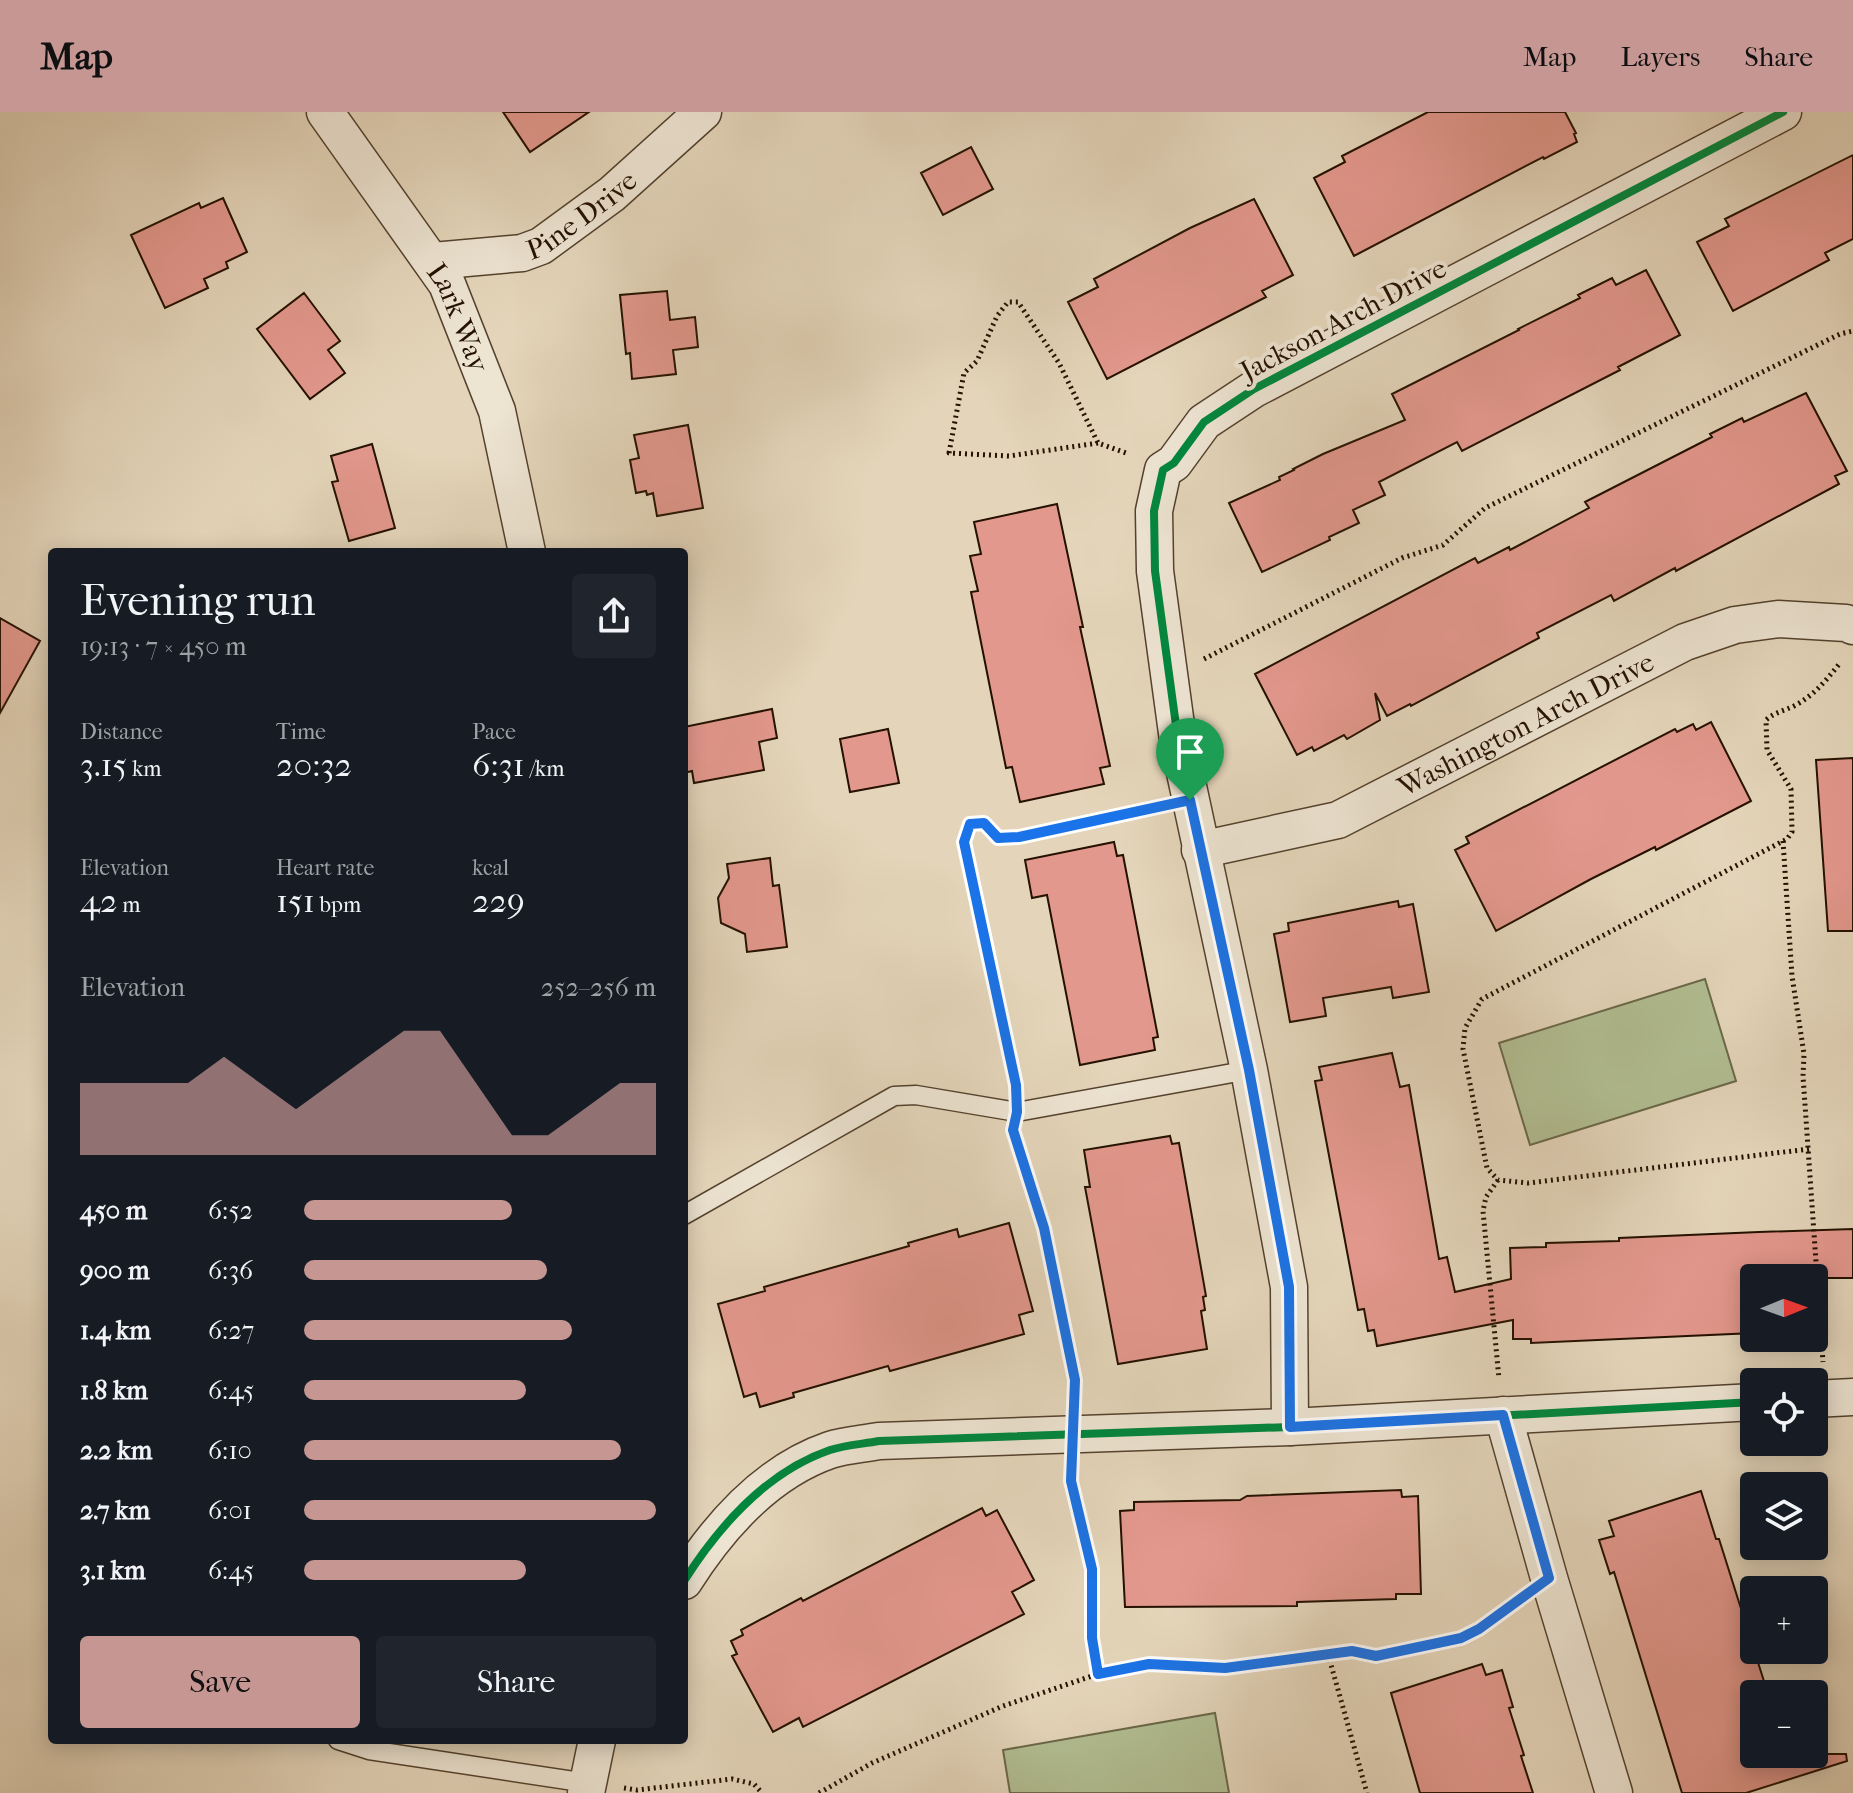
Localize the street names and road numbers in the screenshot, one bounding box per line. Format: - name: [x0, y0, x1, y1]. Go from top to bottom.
- street label: Pine Drive: [522, 164, 644, 267]
- street label: Jackson Arch Drive: [1233, 251, 1452, 389]
- street label: Lark Way: [420, 256, 496, 377]
- street label: Washington Arch Drive: [1391, 645, 1659, 804]

